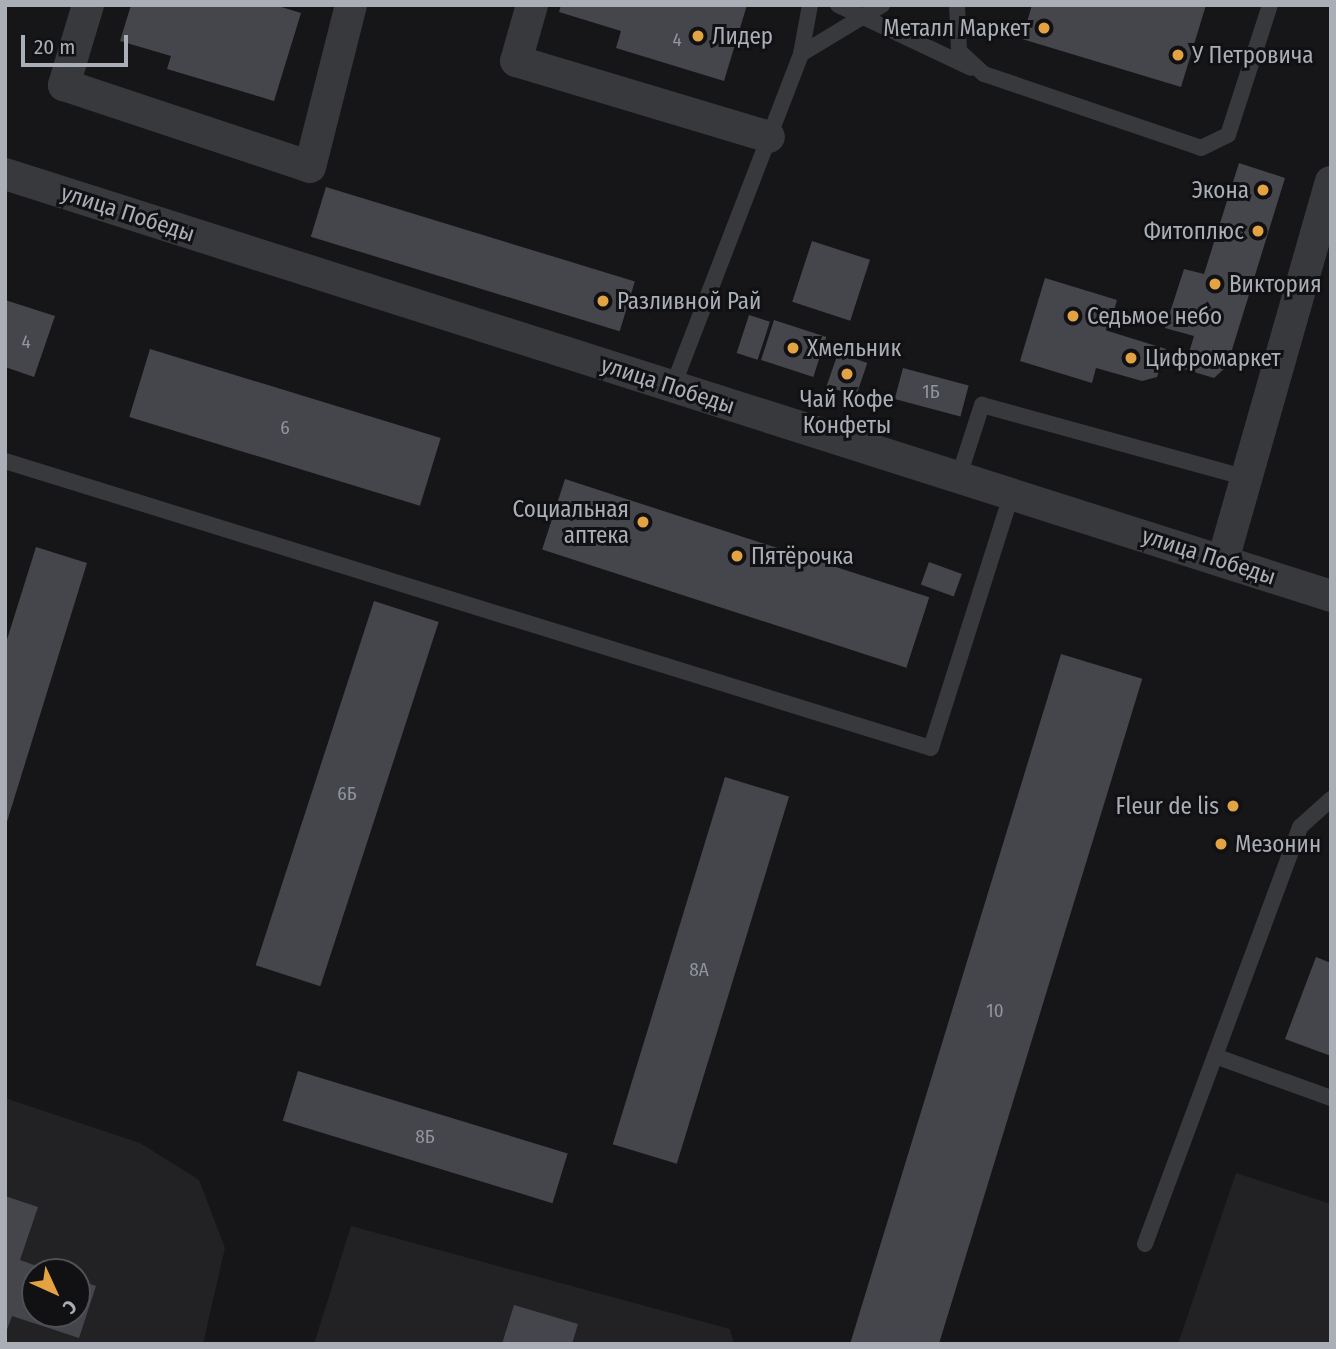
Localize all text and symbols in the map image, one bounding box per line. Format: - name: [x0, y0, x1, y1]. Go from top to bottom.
- place label: Металл Маркет: [883, 14, 1030, 42]
- marker: Металл Маркет: [1036, 20, 1052, 36]
- scale bar: [24, 21, 131, 65]
- place label: Лидер: [712, 22, 773, 50]
- marker: Лидер: [690, 28, 706, 44]
- house number: 4: [672, 29, 682, 51]
- text: 20 m: [34, 34, 75, 60]
- place label: У Петровича: [1192, 41, 1314, 69]
- marker: У Петровича: [1170, 47, 1186, 63]
- place label: Экона: [1192, 176, 1249, 204]
- street label: улица Победы: [58, 178, 198, 248]
- marker: Экона: [1255, 182, 1271, 198]
- place label: Фитоплюс: [1144, 217, 1244, 245]
- marker: Фитоплюс: [1250, 223, 1266, 239]
- place label: Виктория: [1229, 270, 1322, 298]
- marker: Виктория: [1207, 276, 1223, 292]
- place label: Разливной Рай: [617, 287, 761, 315]
- marker: Разливной Рай: [595, 293, 611, 309]
- place label: Седьмое небо: [1087, 302, 1222, 330]
- marker: Седьмое небо: [1065, 308, 1081, 324]
- house number: 4: [21, 331, 31, 353]
- place label: Хмельник: [807, 334, 901, 362]
- marker: Хмельник: [785, 340, 801, 356]
- place label: Цифромаркет: [1145, 344, 1281, 372]
- street label: улица Победы: [598, 350, 738, 420]
- marker: Цифромаркет: [1123, 350, 1139, 366]
- marker: Чай Кофе Конфеты: [839, 366, 855, 382]
- house number: 1Б: [922, 381, 940, 403]
- place label: Чай Кофе Конфеты: [800, 385, 894, 439]
- house number: 6: [280, 417, 290, 439]
- place label: Социальная аптека: [512, 495, 629, 549]
- marker: Социальная аптека: [635, 514, 651, 530]
- street label: улица Победы: [1139, 521, 1279, 591]
- place label: Пятёрочка: [751, 542, 854, 570]
- marker: Пятёрочка: [729, 548, 745, 564]
- house number: 6Б: [337, 783, 357, 805]
- place label: Fleur de lis: [1116, 792, 1219, 820]
- marker: Fleur de lis: [1225, 798, 1241, 814]
- place label: Мезонин: [1235, 830, 1321, 858]
- marker: Мезонин: [1213, 836, 1229, 852]
- house number: 8А: [689, 959, 709, 981]
- house number: 10: [986, 1000, 1004, 1022]
- house number: 8Б: [415, 1126, 435, 1148]
- north arrow: [21, 1258, 91, 1328]
- text: С: [58, 1295, 81, 1318]

